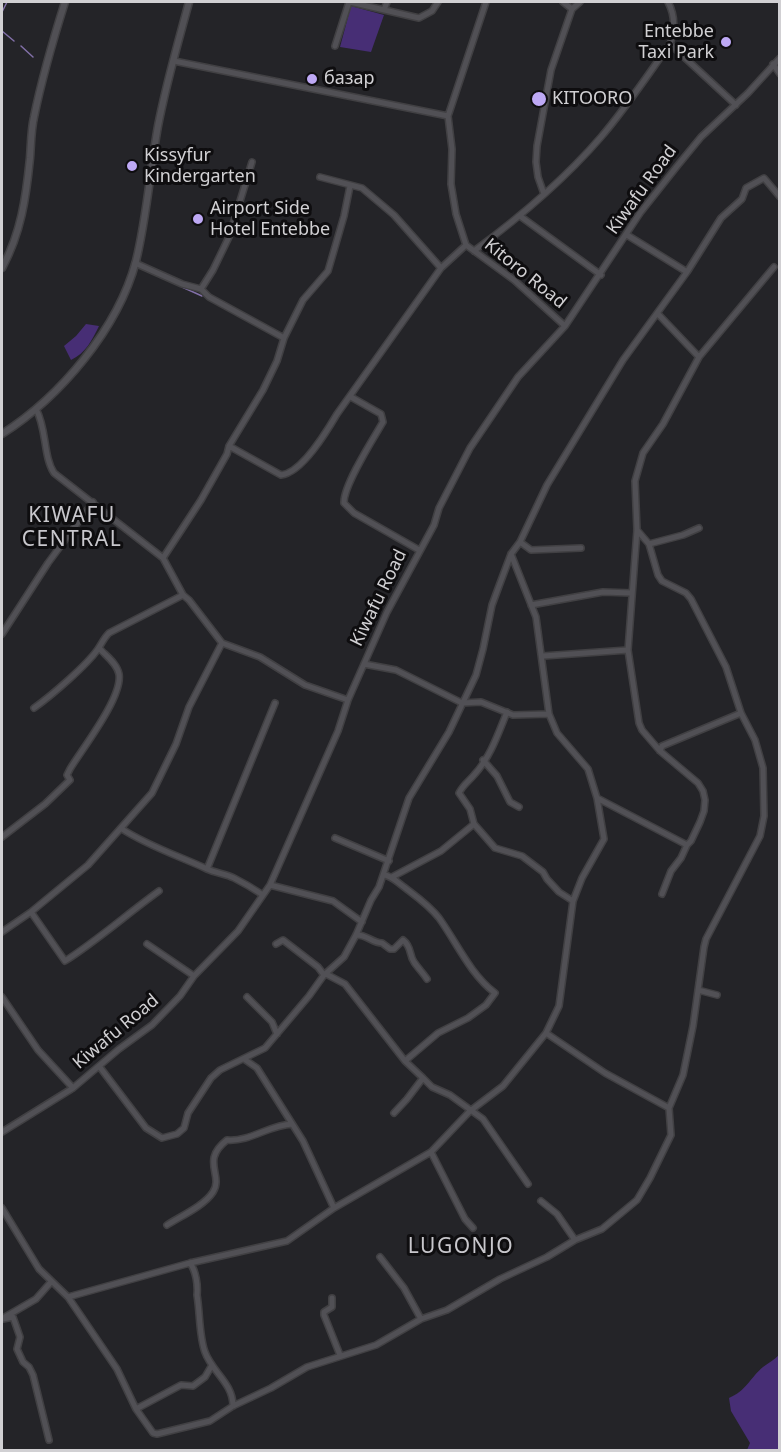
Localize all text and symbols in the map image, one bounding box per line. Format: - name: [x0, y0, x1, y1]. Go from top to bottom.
- place label: Entebbe Taxi Park: [638, 21, 714, 63]
- marker: Entebbe Taxi Park: [719, 35, 733, 49]
- place label: базар: [324, 68, 374, 90]
- marker: базар: [305, 72, 319, 86]
- place label: KITOORO: [552, 88, 632, 110]
- marker: KITOORO: [530, 90, 548, 108]
- street label: Kiwafu Road: [602, 141, 682, 239]
- place label: Kissyfur Kindergarten: [144, 145, 256, 188]
- marker: Kissyfur Kindergarten: [125, 159, 139, 173]
- place label: Airport Side Hotel Entebbe: [210, 198, 330, 240]
- marker: Airport Side Hotel Entebbe: [191, 212, 205, 226]
- street label: Kitoro Road: [480, 234, 570, 314]
- district label: KIWAFU CENTRAL: [22, 503, 122, 553]
- street label: Kiwafu Road: [346, 546, 412, 650]
- street label: Kiwafu Road: [69, 990, 163, 1074]
- district label: LUGONJO: [408, 1234, 514, 1260]

